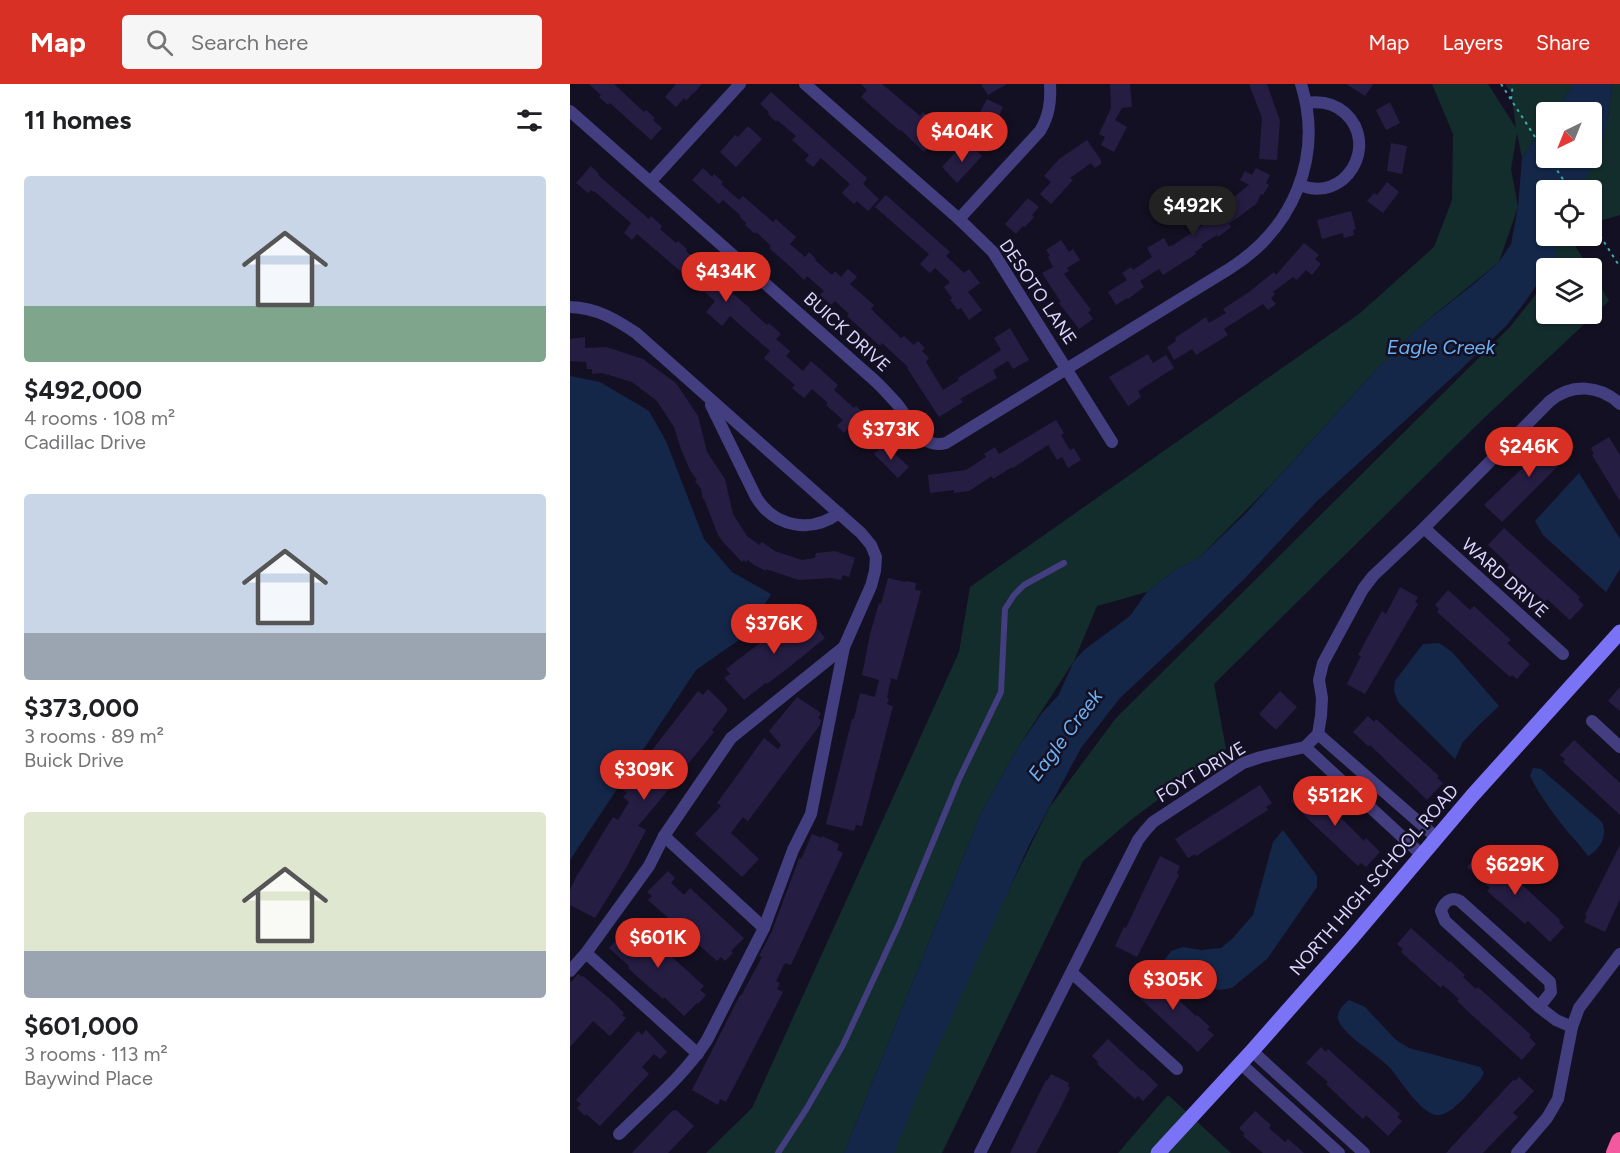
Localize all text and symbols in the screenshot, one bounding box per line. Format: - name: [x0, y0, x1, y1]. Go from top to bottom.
- search box: [122, 15, 542, 69]
- text: Map: [30, 25, 86, 59]
- icon: search: [143, 26, 176, 59]
- text: Search here: [191, 29, 308, 56]
- text: Map: [1369, 30, 1409, 55]
- text: Layers: [1442, 30, 1503, 55]
- text: Share: [1536, 30, 1590, 55]
- north arrow: [1536, 102, 1602, 168]
- map controls: [1536, 102, 1602, 324]
- text: 11 homes: [24, 104, 131, 136]
- icon: filters: [513, 104, 546, 137]
- pin: $404K: [920, 112, 1004, 163]
- text: $404K: [931, 119, 993, 143]
- button: locate: [1536, 180, 1602, 246]
- pin: $492K: [1151, 186, 1235, 237]
- text: $492K: [1163, 193, 1223, 217]
- icon: home: [231, 215, 339, 323]
- street label: DESOTO LANE: [995, 235, 1081, 349]
- pin: $434K: [684, 252, 768, 303]
- button: layers: [1536, 258, 1602, 324]
- text: $434K: [696, 259, 756, 283]
- street label: BUICK DRIVE: [799, 287, 895, 377]
- water label: Eagle Creek: [1387, 335, 1497, 359]
- text: $492,000: [24, 374, 142, 406]
- text: 4 rooms · 108 m²: [24, 406, 175, 430]
- pin: $373K: [849, 410, 933, 461]
- text: $373K: [862, 417, 920, 441]
- pin: $246K: [1487, 427, 1571, 478]
- text: Cadillac Drive: [24, 430, 146, 454]
- text: $246K: [1499, 434, 1559, 458]
- icon: home: [231, 533, 339, 641]
- street label: WARD DRIVE: [1457, 533, 1553, 623]
- pin: $376K: [732, 604, 816, 655]
- text: $376K: [745, 611, 803, 635]
- water label: Eagle Creek: [1023, 683, 1108, 786]
- text: $373,000: [24, 692, 139, 724]
- text: 3 rooms · 89 m²: [24, 724, 164, 748]
- street label: FOYT DRIVE: [1152, 737, 1250, 807]
- text: Buick Drive: [24, 748, 124, 772]
- pin: $309K: [602, 750, 686, 801]
- text: $309K: [614, 757, 674, 781]
- pin: $512K: [1293, 776, 1377, 827]
- street label: NORTH HIGH SCHOOL ROAD: [1285, 780, 1463, 980]
- text: $512K: [1307, 783, 1363, 807]
- pin: $629K: [1473, 845, 1557, 896]
- icon: home: [231, 851, 339, 959]
- text: $629K: [1485, 852, 1545, 876]
- pin: $601K: [616, 918, 700, 969]
- text: $601K: [629, 925, 687, 949]
- pin: $305K: [1131, 960, 1215, 1011]
- text: $305K: [1143, 967, 1203, 991]
- text: $601,000: [24, 1010, 139, 1042]
- text: 3 rooms · 113 m²: [24, 1042, 168, 1066]
- text: Baywind Place: [24, 1066, 153, 1090]

